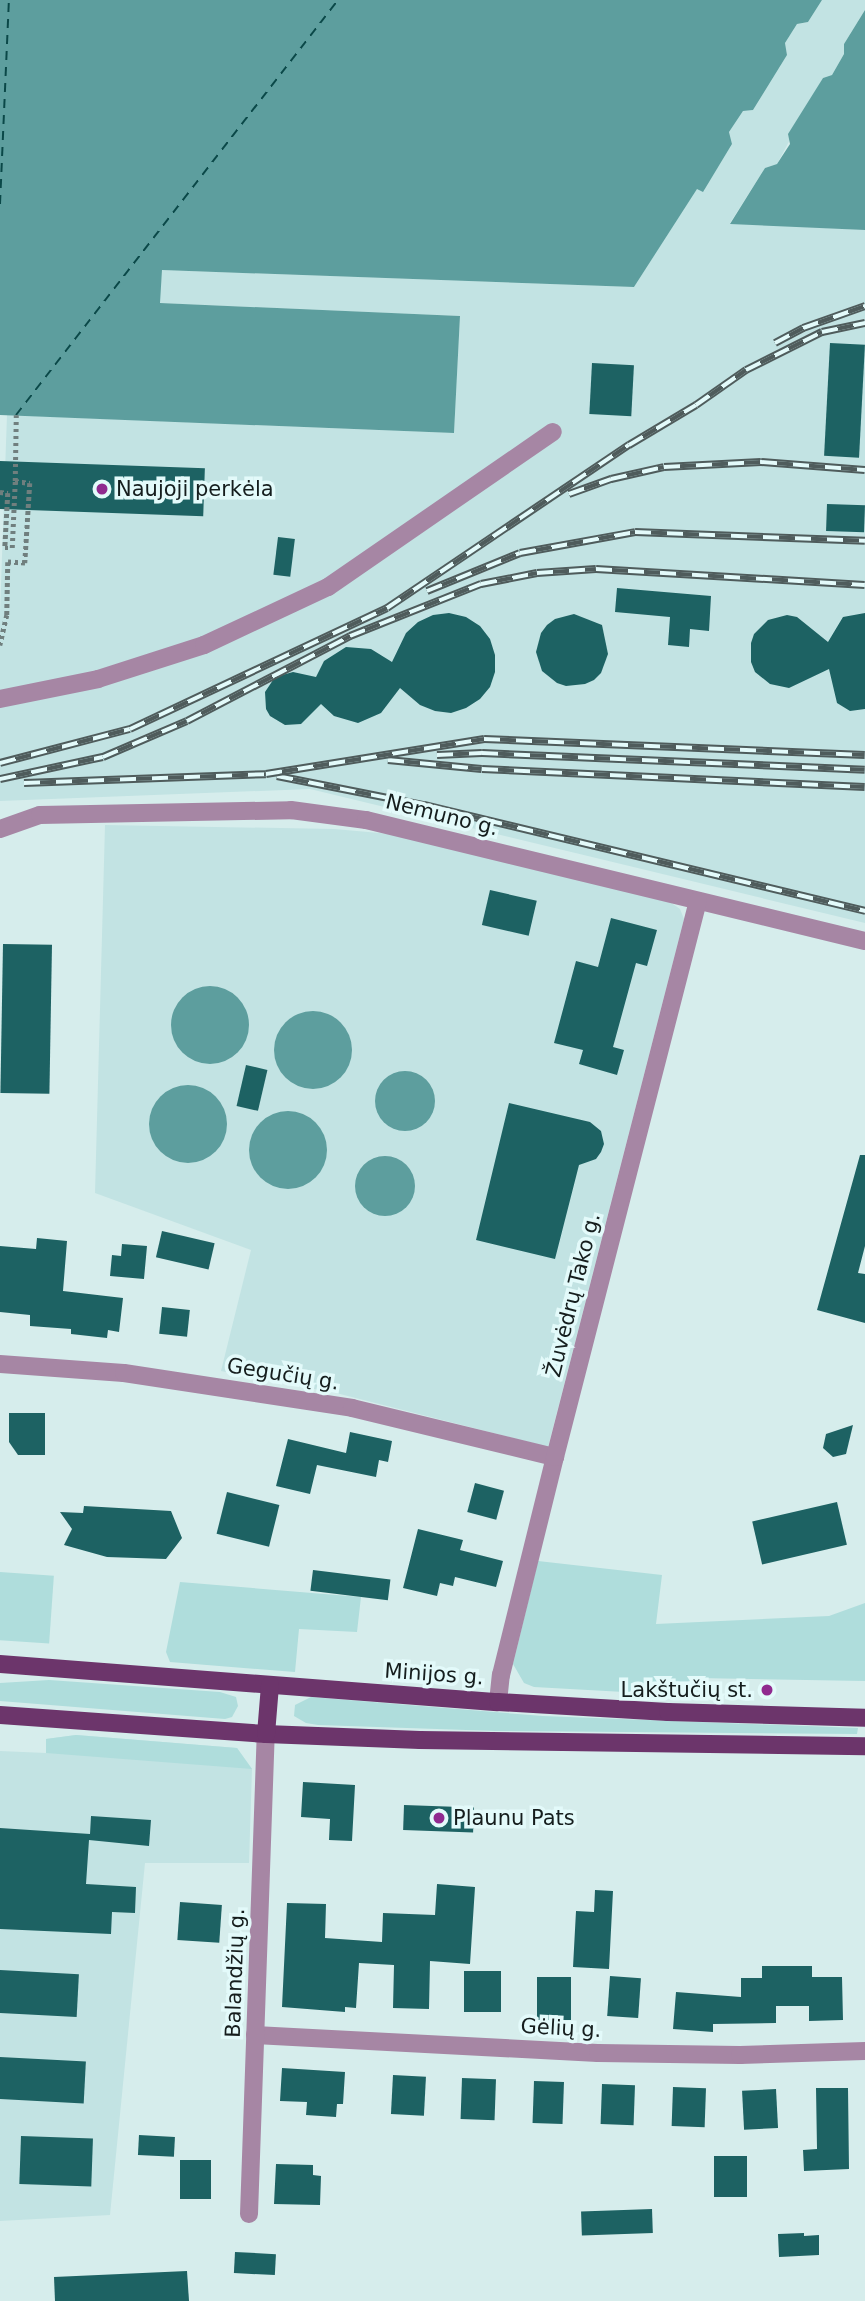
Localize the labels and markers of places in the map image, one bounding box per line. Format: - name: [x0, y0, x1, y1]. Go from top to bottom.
- place label: Naujoji perkėla: [116, 476, 274, 502]
- marker: Naujoji perkėla: [94, 481, 110, 497]
- place label: Lakštučių st.: [621, 1677, 753, 1703]
- marker: Lakštučių st.: [759, 1682, 775, 1698]
- place label: Plaunu Pats: [453, 1805, 575, 1831]
- marker: Plaunu Pats: [431, 1810, 447, 1826]

